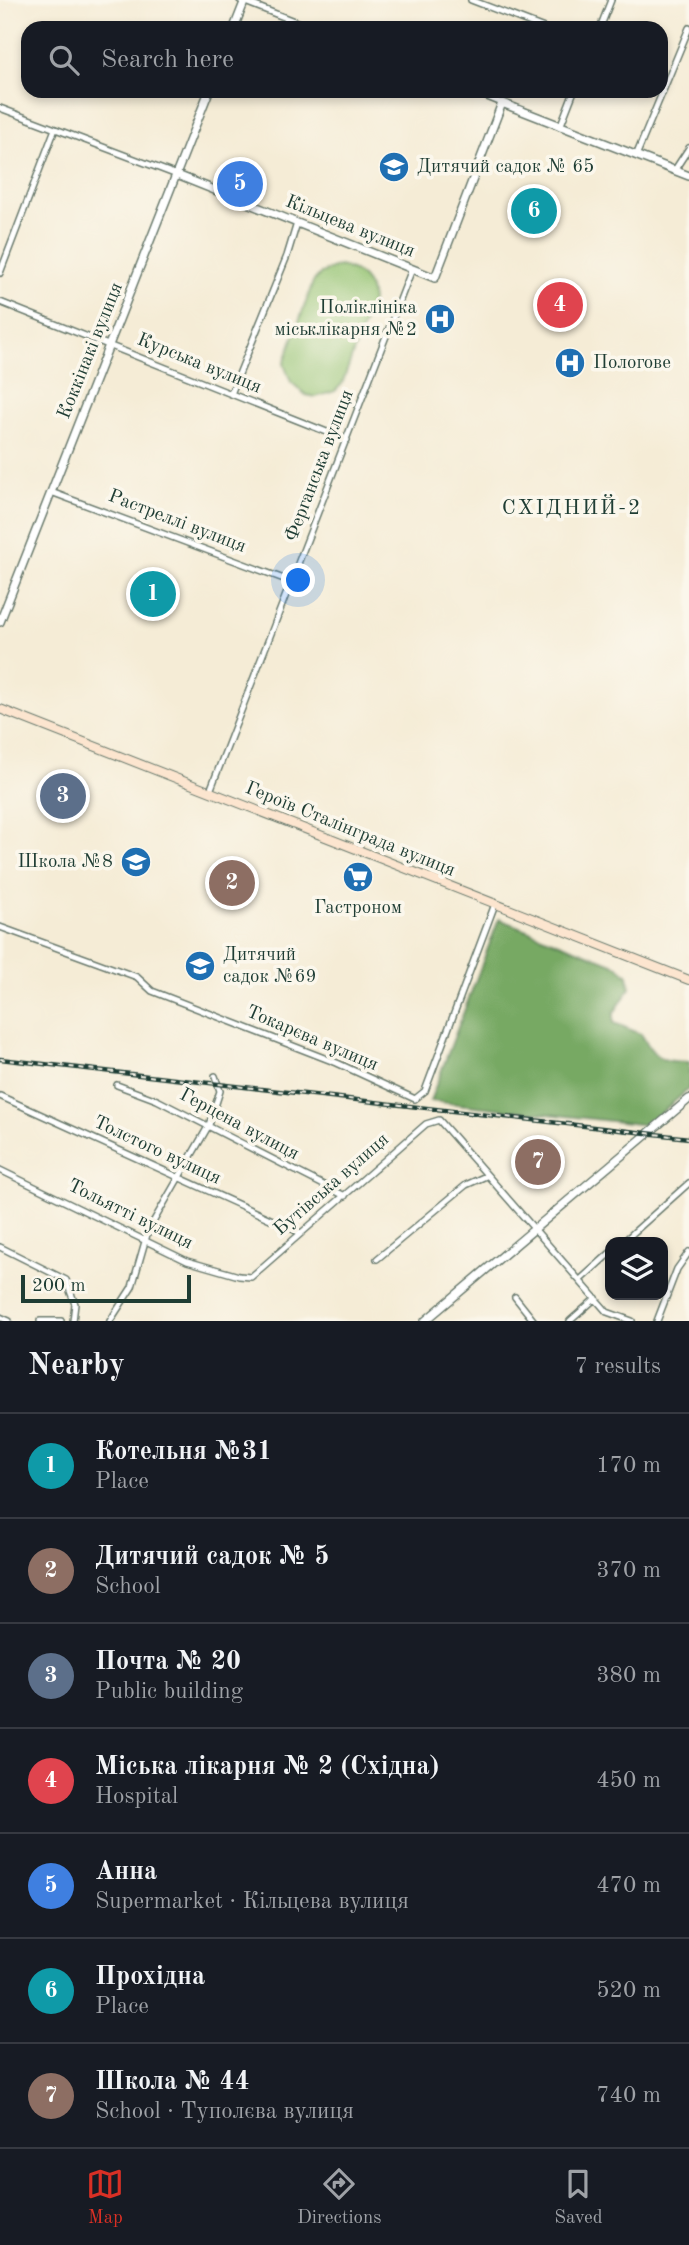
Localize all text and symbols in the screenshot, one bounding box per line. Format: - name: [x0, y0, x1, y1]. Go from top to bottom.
- search box: [21, 21, 668, 98]
- icon: search: [45, 41, 83, 79]
- text: Search here: [101, 47, 234, 73]
- school or university icon: Дитячий садок № 65: [377, 150, 411, 184]
- pin: 5: [217, 158, 263, 210]
- place label: Дитячий садок № 65: [417, 158, 594, 177]
- pin: 6: [511, 185, 557, 237]
- street label: Кільцева вулиця: [283, 192, 417, 262]
- pin: 4: [537, 279, 583, 331]
- street label: Коккінакі вулиця: [55, 280, 127, 422]
- place label: Поліклініка міськлікарня №2: [275, 299, 418, 340]
- hospital icon: Поліклініка міськлікарня №2: [423, 302, 457, 336]
- street label: Курська вулиця: [134, 330, 264, 398]
- hospital icon: Пологове: [553, 346, 587, 380]
- place label: Пологове: [593, 354, 671, 373]
- street label: Ферганська вулиця: [282, 388, 358, 544]
- street label: Растреллі вулиця: [105, 487, 249, 557]
- district label: СХІДНИЙ-2: [502, 493, 642, 519]
- your location: [281, 563, 315, 597]
- pin: 1: [130, 568, 176, 620]
- pin: 3: [40, 770, 86, 822]
- street label: Героїв Сталінграда вулиця: [242, 779, 458, 881]
- school or university icon: Школа №8: [119, 845, 153, 879]
- place label: Школа №8: [18, 853, 113, 872]
- pin: 2: [209, 857, 255, 909]
- supermarket icon: Гастроном: [341, 860, 375, 894]
- place label: Гастроном: [314, 899, 402, 918]
- place label: Дитячий садок №69: [223, 946, 317, 987]
- school or university icon: Дитячий садок №69: [183, 949, 217, 983]
- street label: Токарєва вулиця: [243, 1003, 381, 1075]
- street label: Герцена вулиця: [176, 1086, 302, 1164]
- street label: Толстого вулиця: [90, 1113, 224, 1189]
- street label: Бутівська вулиця: [271, 1130, 393, 1240]
- pin: 7: [515, 1136, 561, 1188]
- street label: Тольятті вулиця: [64, 1177, 196, 1254]
- map controls: [605, 1237, 668, 1300]
- button: layers: [605, 1237, 668, 1300]
- scale bar: [21, 1272, 191, 1304]
- text: 200 m: [32, 1277, 85, 1296]
- text: Nearby: [28, 1351, 125, 1381]
- text: 7 results: [575, 1355, 661, 1378]
- text: Котельня №31: [95, 1439, 272, 1465]
- text: 1: [44, 1454, 58, 1477]
- text: 170 m: [596, 1454, 661, 1477]
- text: Place: [95, 1470, 149, 1493]
- text: Дитячий садок № 5: [95, 1544, 329, 1570]
- text: 2: [44, 1559, 58, 1582]
- text: 370 m: [596, 1559, 661, 1582]
- text: School: [95, 1575, 161, 1598]
- text: Почта № 20: [95, 1649, 241, 1675]
- text: 3: [44, 1664, 58, 1687]
- text: 380 m: [596, 1664, 661, 1687]
- text: Public building: [95, 1680, 243, 1703]
- text: Міська лікарня № 2 (Східна): [95, 1754, 439, 1780]
- text: 4: [44, 1769, 58, 1792]
- text: 450 m: [596, 1769, 661, 1792]
- text: Hospital: [95, 1785, 178, 1808]
- text: Анна: [95, 1859, 157, 1885]
- text: 5: [44, 1874, 58, 1897]
- text: 470 m: [596, 1874, 661, 1897]
- text: Supermarket · Кільцева вулиця: [95, 1890, 409, 1913]
- text: Прохідна: [95, 1964, 205, 1990]
- text: 6: [44, 1979, 58, 2002]
- text: 520 m: [596, 1979, 661, 2002]
- text: Place: [95, 1995, 149, 2018]
- text: Школа № 44: [95, 2069, 250, 2095]
- text: 7: [44, 2084, 58, 2107]
- text: 740 m: [596, 2084, 661, 2107]
- text: School · Туполєва вулиця: [95, 2100, 354, 2123]
- tab: Map: [86, 2165, 124, 2230]
- tab: Directions: [297, 2165, 382, 2230]
- tab: Saved: [554, 2165, 603, 2230]

